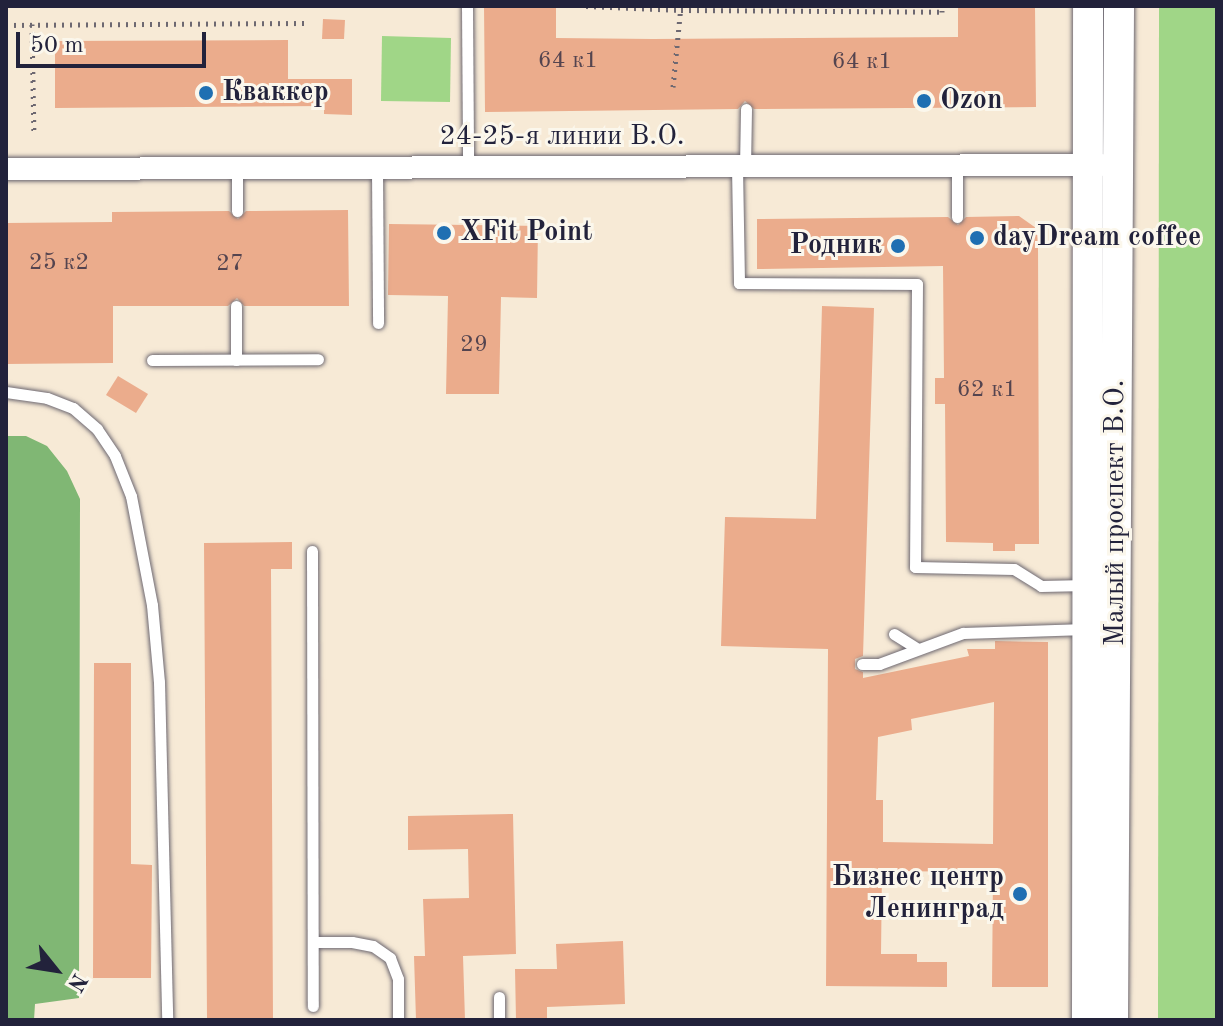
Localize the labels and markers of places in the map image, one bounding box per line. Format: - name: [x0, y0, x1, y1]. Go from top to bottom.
- place label: Кваккер: [222, 76, 329, 110]
- marker: Кваккер: [197, 84, 215, 102]
- place label: Ozon: [940, 84, 1002, 118]
- marker: Ozon: [915, 92, 933, 110]
- place label: XFit Point: [460, 216, 592, 250]
- place label: dayDream coffee: [993, 221, 1201, 255]
- marker: XFit Point: [435, 224, 453, 242]
- place label: Родник: [790, 229, 882, 263]
- marker: dayDream coffee: [968, 229, 986, 247]
- marker: Родник: [889, 237, 907, 255]
- place label: Бизнес центр Ленинград: [832, 861, 1004, 927]
- marker: Бизнес центр Ленинград: [1011, 885, 1029, 903]

